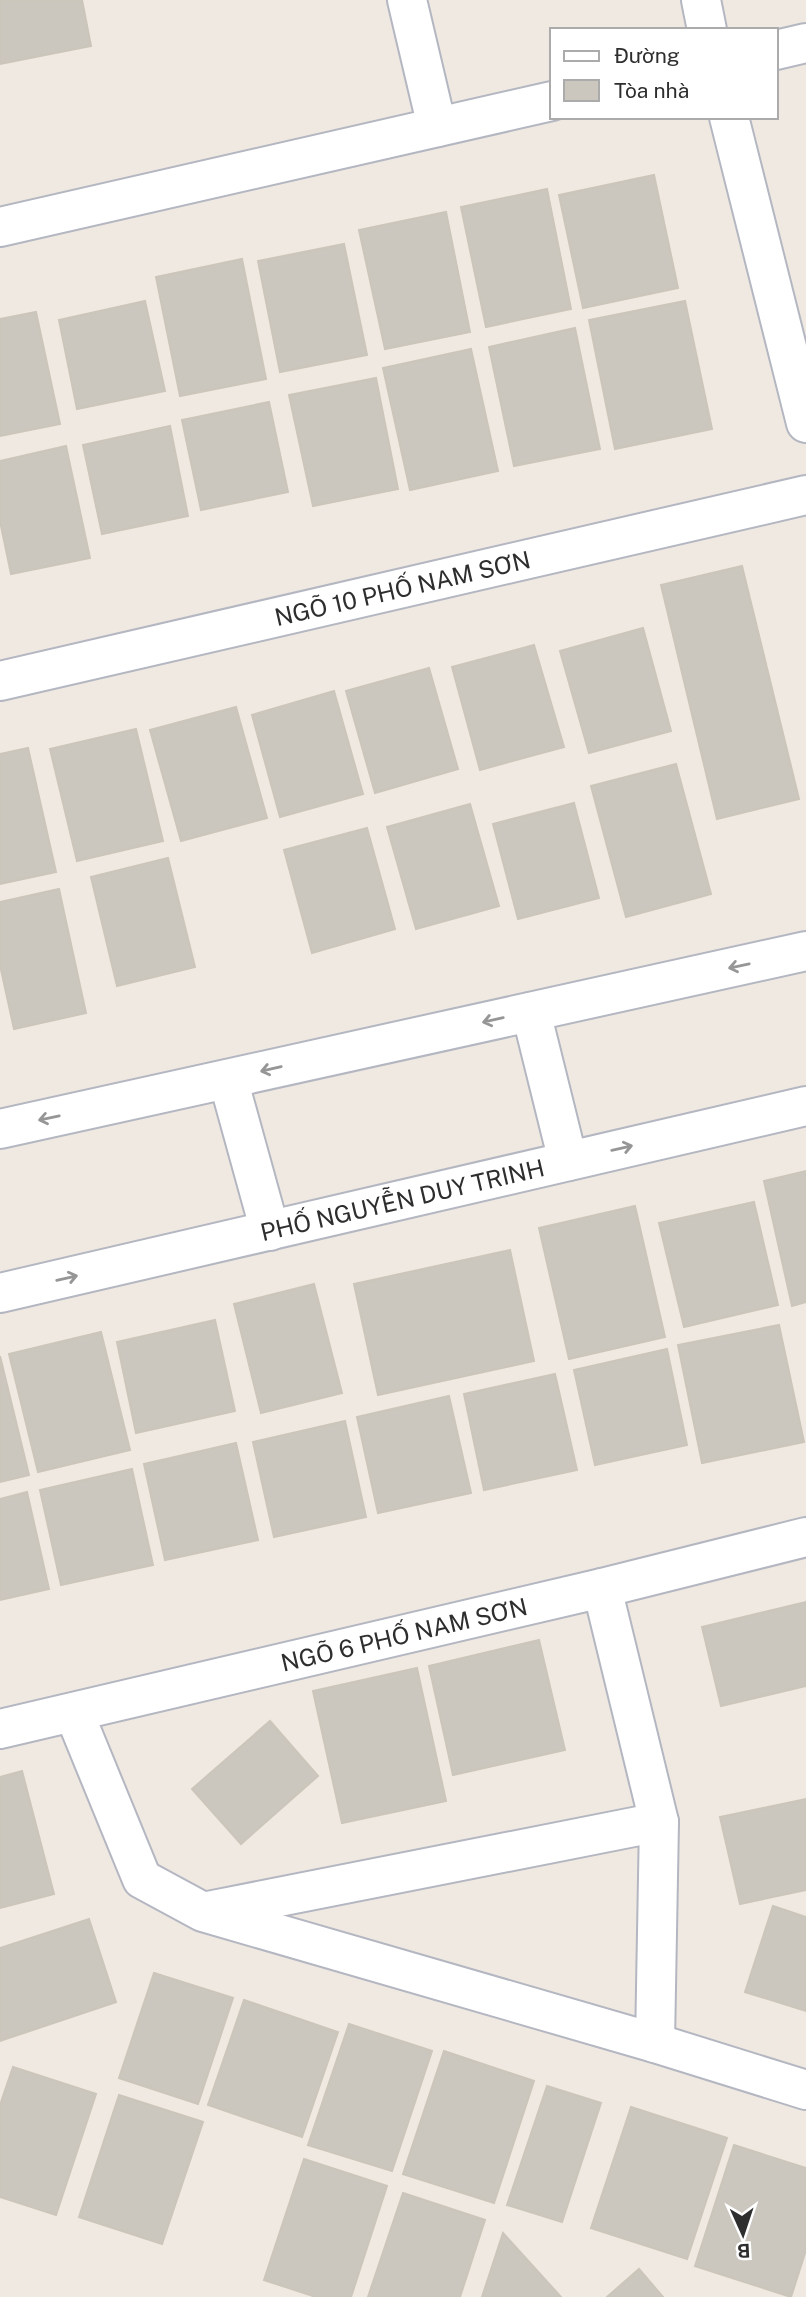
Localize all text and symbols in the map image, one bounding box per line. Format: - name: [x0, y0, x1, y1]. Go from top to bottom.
- legend: [550, 28, 778, 119]
- text: Đường: [614, 43, 680, 68]
- text: Tòa nhà: [614, 78, 689, 103]
- street label: NGÕ 10 PHỐ NAM SƠN: [272, 545, 533, 631]
- one-way arrow: [728, 959, 751, 973]
- one-way arrow: [482, 1014, 505, 1027]
- one-way arrow: [260, 1063, 283, 1077]
- one-way arrow: [38, 1112, 61, 1126]
- one-way arrow: [610, 1141, 633, 1155]
- street label: PHỐ NGUYỄN DUY TRINH: [258, 1153, 547, 1246]
- one-way arrow: [55, 1270, 77, 1283]
- street label: NGÕ 6 PHỐ NAM SƠN: [278, 1592, 530, 1677]
- north arrow: [708, 2199, 778, 2269]
- text: B: [737, 2240, 751, 2262]

